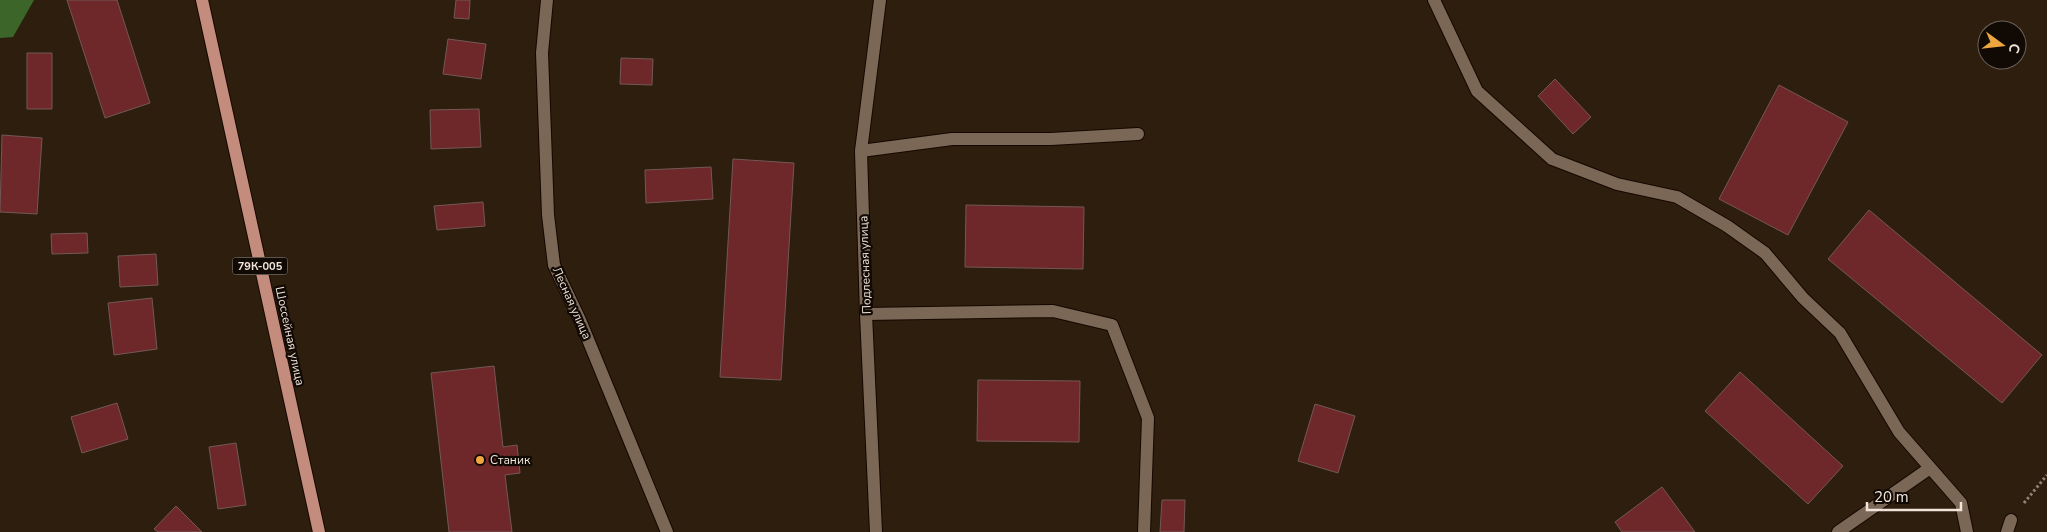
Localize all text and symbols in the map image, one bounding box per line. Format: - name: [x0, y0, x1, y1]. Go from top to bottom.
- north arrow: [1977, 20, 2027, 70]
- text: С: [2004, 41, 2024, 56]
- street label: Подлесная улица: [855, 215, 875, 315]
- road number: 79К-005: [232, 258, 288, 274]
- street label: Лесная улица: [549, 264, 595, 342]
- street label: Шоссейная улица: [272, 285, 308, 387]
- place label: Станик: [490, 452, 531, 468]
- marker: Станик: [474, 454, 486, 466]
- scale bar: [1867, 480, 1961, 512]
- text: 20 m: [1874, 487, 1909, 507]

